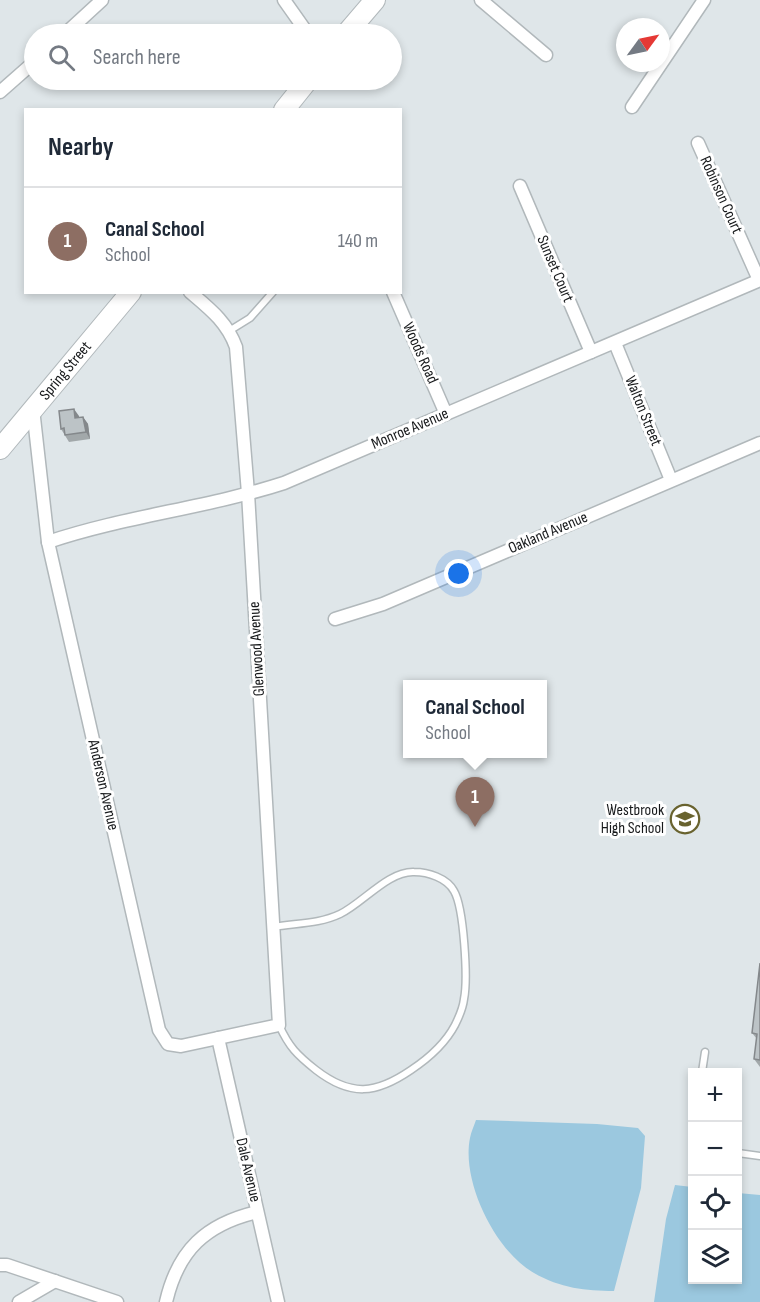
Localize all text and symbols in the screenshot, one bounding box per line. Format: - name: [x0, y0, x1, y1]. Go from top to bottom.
- north arrow: [616, 18, 670, 72]
- search box: [24, 24, 402, 90]
- icon: search: [45, 41, 78, 74]
- text: Search here: [93, 44, 180, 71]
- text: Nearby: [48, 132, 114, 163]
- street label: Robinson Court: [696, 153, 747, 237]
- text: Canal School: [105, 216, 204, 243]
- text: 1: [64, 229, 71, 253]
- text: 140 m: [338, 229, 378, 253]
- street label: Sunset Court: [532, 233, 578, 305]
- text: School: [105, 243, 150, 267]
- street label: Woods Road: [398, 319, 442, 387]
- street label: Spring Street: [35, 337, 95, 404]
- street label: Walton Street: [620, 373, 666, 449]
- street label: Monroe Avenue: [369, 404, 451, 454]
- street label: Oakland Avenue: [505, 508, 591, 558]
- your location: [444, 559, 473, 588]
- street label: Glenwood Avenue: [245, 601, 269, 697]
- popup: [403, 680, 547, 758]
- text: Canal School: [425, 694, 525, 721]
- text: School: [425, 721, 471, 745]
- street label: Anderson Avenue: [83, 737, 123, 832]
- pin: 1: [456, 778, 494, 827]
- place label: Westbrook High School: [601, 801, 664, 838]
- school or university icon: Westbrook High School: [669, 803, 701, 835]
- map controls: [688, 1068, 742, 1284]
- button: +: [688, 1068, 742, 1122]
- button: −: [688, 1122, 742, 1176]
- street label: Dale Avenue: [231, 1136, 265, 1204]
- button: locate: [688, 1176, 742, 1230]
- button: layers: [688, 1230, 742, 1284]

